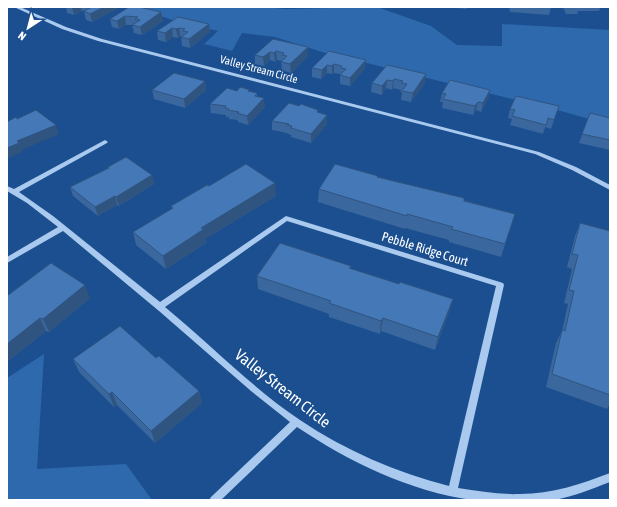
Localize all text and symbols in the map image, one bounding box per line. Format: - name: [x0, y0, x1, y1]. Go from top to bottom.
- north arrow: [8, 8, 48, 48]
- text: N: [16, 29, 28, 43]
- street label: Valley Stream Circle: [219, 53, 299, 85]
- street label: Pebble Ridge Court: [380, 229, 470, 269]
- street label: Valley Stream Circle: [231, 345, 334, 432]

